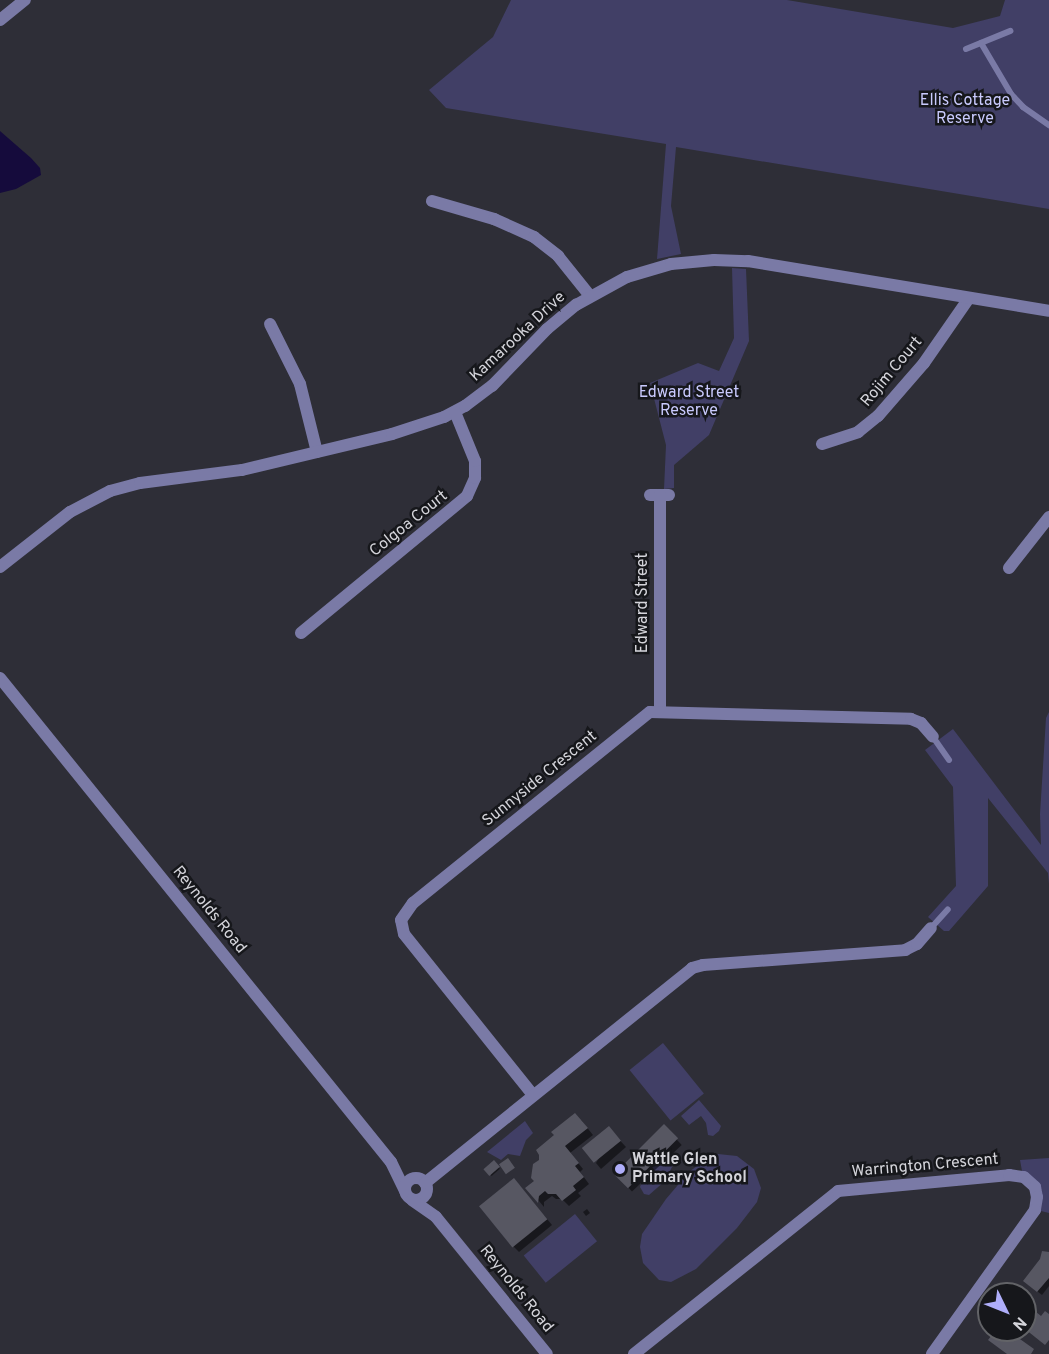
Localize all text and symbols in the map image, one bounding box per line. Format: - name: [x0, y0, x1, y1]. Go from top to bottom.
- park label: Ellis Cottage Reserve: [920, 91, 1010, 129]
- street label: Kamarooka Drive: [466, 288, 570, 386]
- street label: Rojim Court: [857, 333, 927, 411]
- park label: Edward Street Reserve: [639, 383, 739, 421]
- street label: Colgoa Court: [366, 487, 452, 561]
- street label: Edward Street: [633, 553, 653, 653]
- street label: Sunnyside Crescent: [479, 727, 601, 831]
- street label: Reynolds Road: [168, 862, 250, 958]
- place label: Wattle Glen Primary School: [632, 1150, 747, 1188]
- street label: Warrington Crescent: [851, 1150, 999, 1182]
- marker: Wattle Glen Primary School: [613, 1162, 627, 1176]
- street label: Reynolds Road: [475, 1241, 557, 1337]
- north arrow: [977, 1282, 1037, 1342]
- text: N: [1007, 1312, 1030, 1334]

